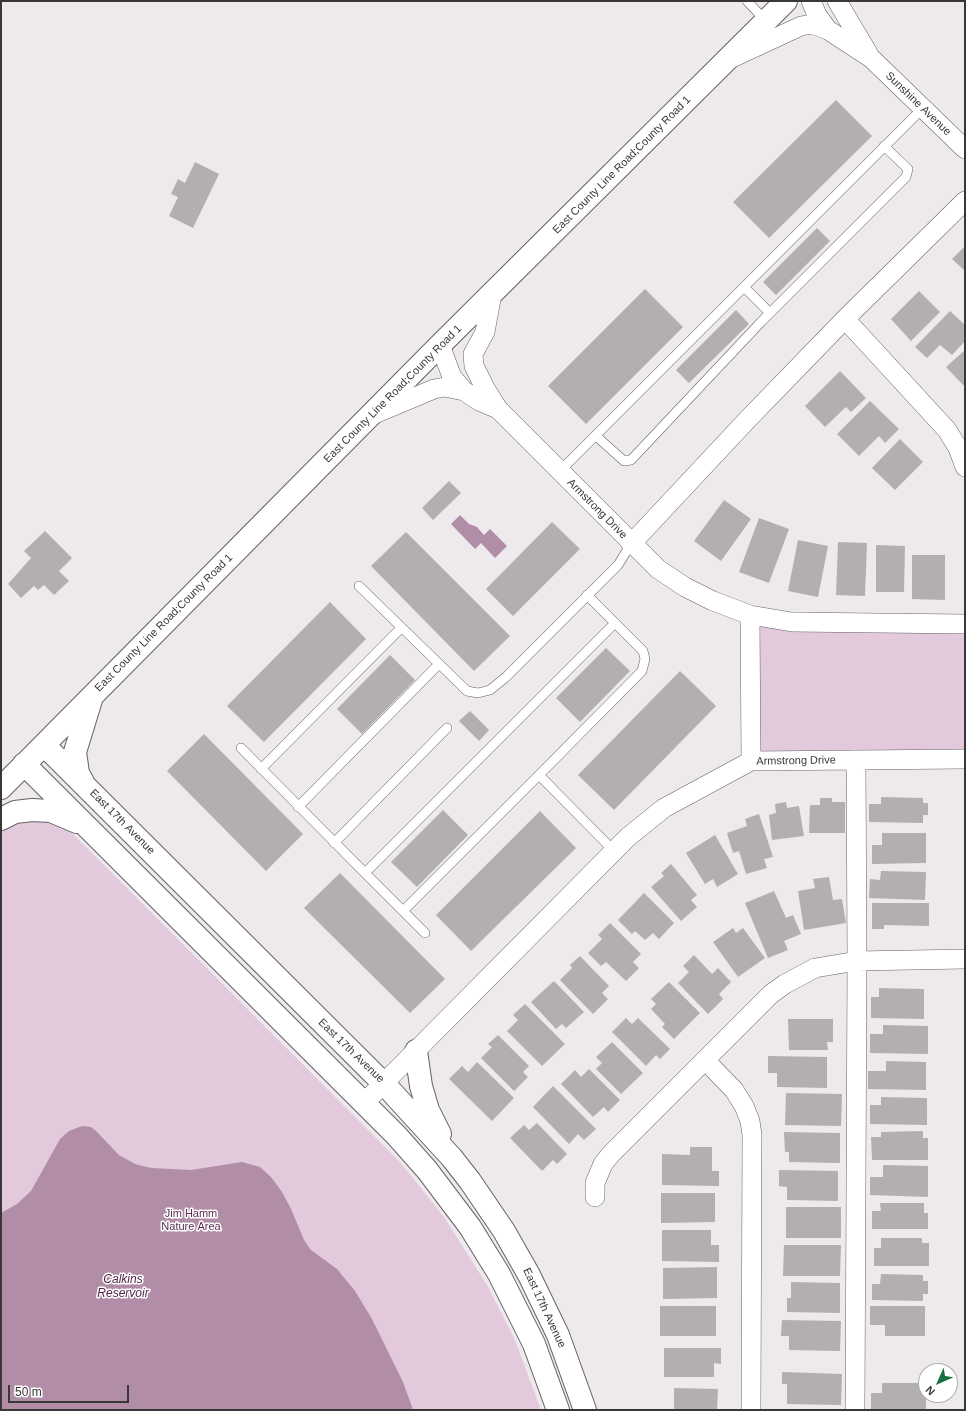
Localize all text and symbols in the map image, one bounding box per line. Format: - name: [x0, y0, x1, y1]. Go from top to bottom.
- street label: Sunshine Avenue: [882, 69, 954, 139]
- street label: East County Line Road;County Road 1: [550, 93, 694, 237]
- street label: East County Line Road;County Road 1: [321, 322, 465, 466]
- street label: Armstrong Drive: [564, 476, 630, 542]
- street label: East County Line Road;County Road 1: [92, 551, 236, 695]
- street label: Armstrong Drive: [756, 754, 836, 768]
- street label: East 17th Avenue: [87, 787, 157, 857]
- street label: East 17th Avenue: [315, 1016, 387, 1086]
- park label: Jim Hamm Nature Area: [161, 1207, 221, 1233]
- street label: East 17th Avenue: [520, 1266, 568, 1350]
- water label: Calkins Reservoir: [97, 1273, 149, 1301]
- north arrow: [918, 1363, 958, 1403]
- scale bar: [10, 1377, 131, 1403]
- text: N: [923, 1384, 937, 1398]
- text: 50 m: [15, 1385, 42, 1399]

